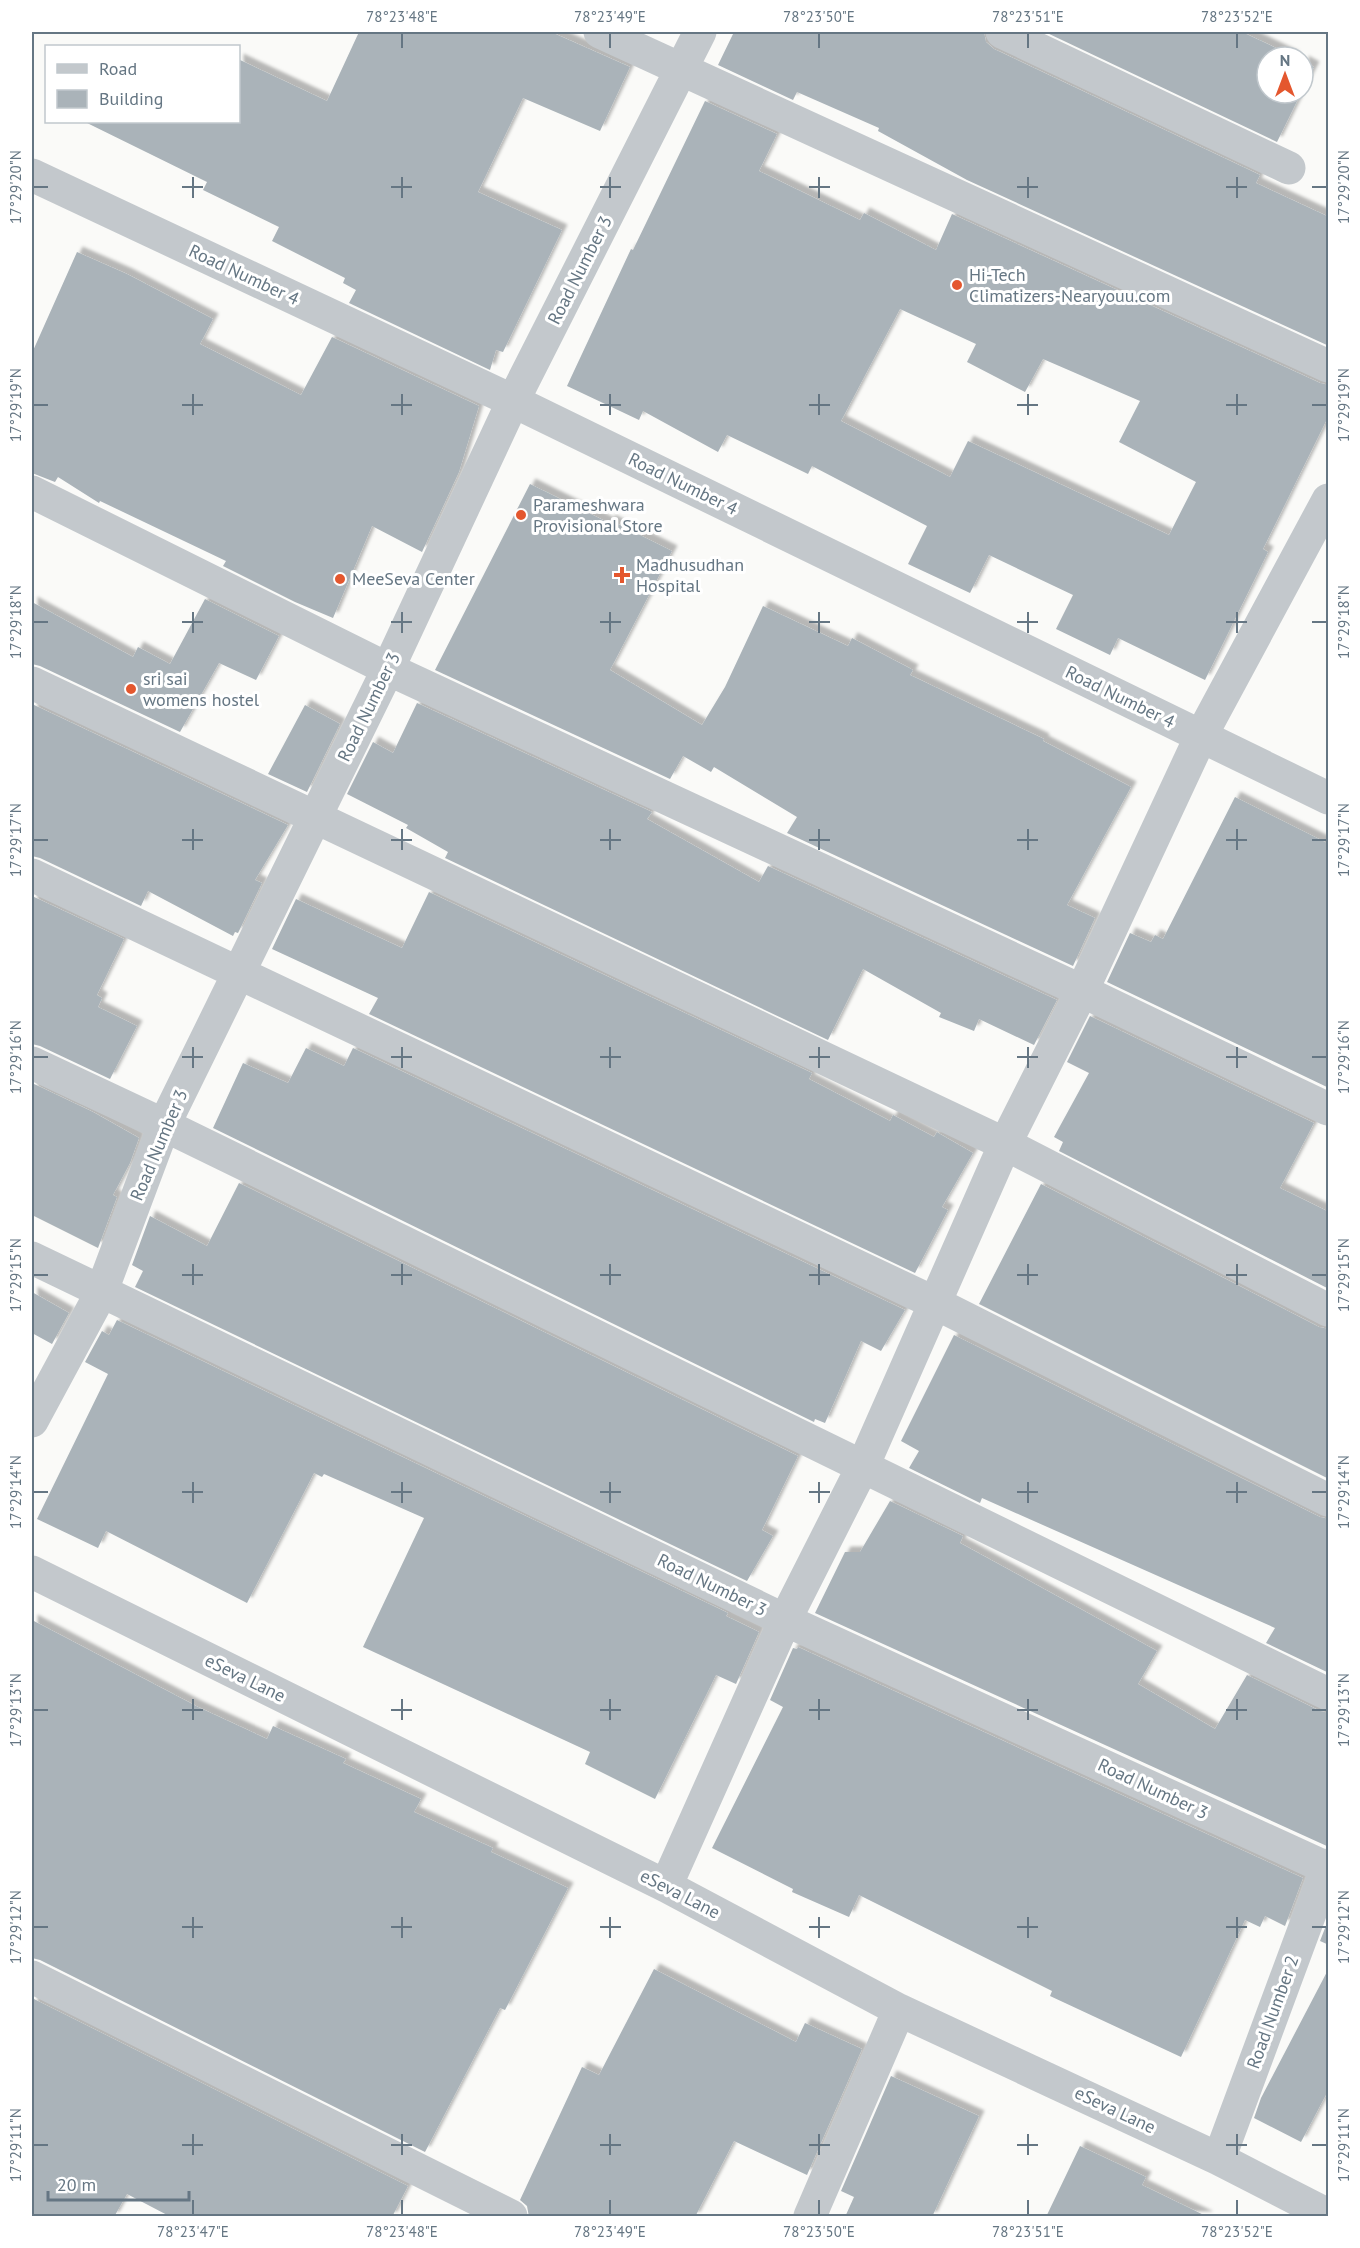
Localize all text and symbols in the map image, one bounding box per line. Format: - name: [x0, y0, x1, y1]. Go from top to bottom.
- text: 78°23'48"E: [366, 7, 438, 26]
- text: 78°23'49"E: [574, 7, 646, 26]
- text: 78°23'50"E: [783, 7, 855, 26]
- text: 78°23'51"E: [992, 7, 1064, 26]
- text: 78°23'52"E: [1201, 7, 1273, 26]
- legend: [45, 45, 240, 123]
- north arrow: [1255, 45, 1315, 105]
- text: N: [1280, 50, 1290, 70]
- text: Road: [99, 57, 137, 80]
- text: Building: [99, 87, 163, 110]
- text: 17°29'20"N: [6, 150, 25, 224]
- text: 17°29'20"N: [1334, 150, 1353, 224]
- street label: Road Number 3: [542, 212, 617, 328]
- street label: Road Number 4: [185, 239, 303, 310]
- place label: Hi-Tech Climatizers-Nearyouu.com: [969, 263, 1170, 307]
- marker: Hi-Tech Climatizers-Nearyouu.com: [950, 278, 964, 292]
- text: 17°29'19"N: [6, 368, 25, 442]
- text: 17°29'19"N: [1334, 368, 1353, 442]
- street label: Road Number 4: [625, 447, 742, 520]
- place label: Parameshwara Provisional Store: [533, 493, 663, 537]
- marker: Parameshwara Provisional Store: [514, 508, 528, 522]
- place label: Madhusudhan Hospital: [636, 553, 744, 597]
- marker: Madhusudhan Hospital: [613, 566, 631, 584]
- place label: MeeSeva Center: [352, 567, 475, 590]
- marker: MeeSeva Center: [333, 572, 347, 586]
- text: 17°29'18"N: [6, 585, 25, 659]
- text: 17°29'18"N: [1334, 585, 1353, 659]
- street label: Road Number 3: [332, 648, 405, 765]
- street label: Road Number 4: [1062, 660, 1179, 733]
- place label: sri sai womens hostel: [143, 667, 260, 711]
- marker: sri sai womens hostel: [124, 682, 138, 696]
- text: 17°29'17"N: [6, 803, 25, 877]
- text: 17°29'17"N: [1334, 803, 1353, 877]
- text: 17°29'16"N: [6, 1020, 25, 1094]
- text: 17°29'16"N: [1334, 1020, 1353, 1094]
- street label: Road Number 3: [125, 1086, 192, 1204]
- text: 17°29'15"N: [6, 1238, 25, 1312]
- text: 17°29'15"N: [1334, 1238, 1353, 1312]
- text: 17°29'14"N: [6, 1455, 25, 1529]
- text: 17°29'14"N: [1334, 1455, 1353, 1529]
- street label: Road Number 3: [654, 1548, 771, 1621]
- street label: eSeva Lane: [201, 1648, 289, 1707]
- text: 17°29'13"N: [6, 1673, 25, 1747]
- text: 17°29'13"N: [1334, 1673, 1353, 1747]
- street label: Road Number 3: [1094, 1753, 1212, 1824]
- street label: eSeva Lane: [636, 1864, 724, 1923]
- text: 17°29'12"N: [6, 1890, 25, 1964]
- text: 17°29'12"N: [1334, 1890, 1353, 1964]
- street label: Road Number 2: [1241, 1952, 1304, 2072]
- street label: eSeva Lane: [1071, 2081, 1159, 2138]
- text: 17°29'11"N: [6, 2108, 25, 2182]
- text: 17°29'11"N: [1334, 2108, 1353, 2182]
- scale bar: [48, 2164, 189, 2202]
- text: 20 m: [57, 2173, 96, 2196]
- text: 78°23'47"E: [157, 2222, 229, 2241]
- text: 78°23'48"E: [366, 2222, 438, 2241]
- text: 78°23'49"E: [574, 2222, 646, 2241]
- text: 78°23'50"E: [783, 2222, 855, 2241]
- text: 78°23'51"E: [992, 2222, 1064, 2241]
- text: 78°23'52"E: [1201, 2222, 1273, 2241]

